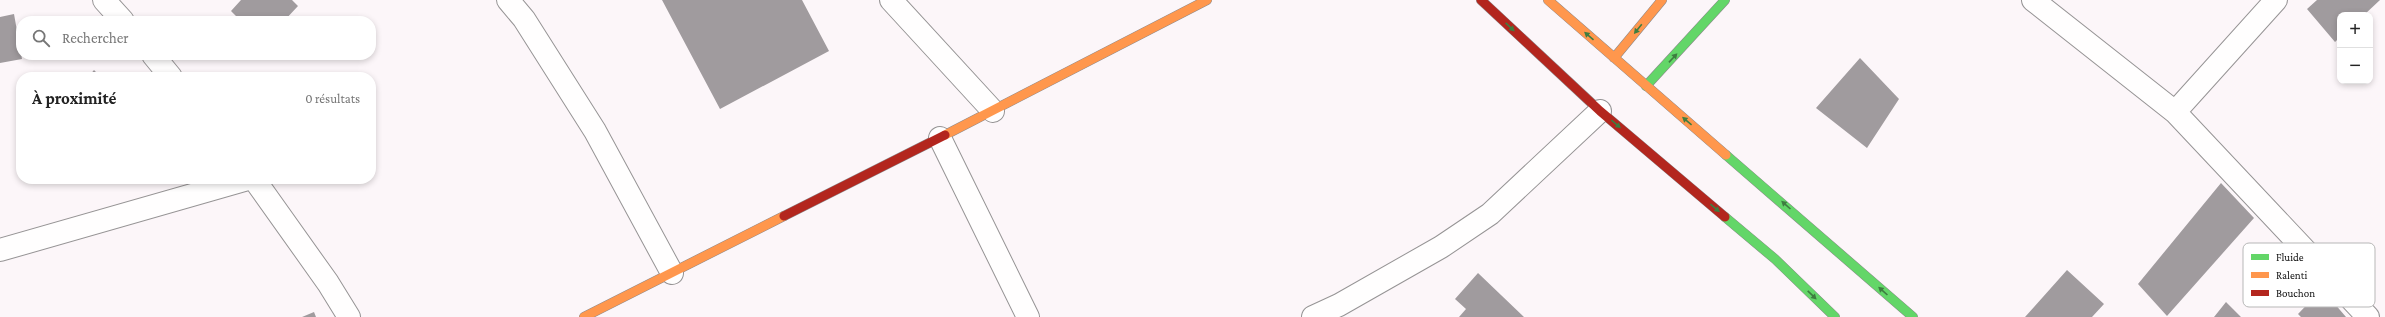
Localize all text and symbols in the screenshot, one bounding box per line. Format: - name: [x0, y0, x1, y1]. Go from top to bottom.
- map controls: [2337, 12, 2373, 84]
- button: +: [2337, 12, 2373, 48]
- search box: [16, 16, 376, 60]
- one-way arrow: [1505, 22, 1515, 31]
- one-way arrow: [1634, 24, 1642, 34]
- icon: search: [30, 27, 52, 49]
- text: Rechercher: [62, 30, 129, 46]
- one-way arrow: [1584, 31, 1594, 40]
- button: −: [2337, 48, 2373, 84]
- one-way arrow: [1668, 53, 1678, 63]
- text: À proximité: [32, 89, 116, 108]
- text: 0 résultats: [305, 91, 360, 106]
- one-way arrow: [1682, 116, 1692, 125]
- one-way arrow: [1611, 119, 1621, 129]
- one-way arrow: [1781, 200, 1791, 210]
- one-way arrow: [1710, 204, 1720, 213]
- legend: [2243, 243, 2375, 307]
- text: Fluide: [2276, 251, 2304, 263]
- text: Ralenti: [2276, 269, 2307, 281]
- one-way arrow: [1879, 287, 1888, 296]
- text: Bouchon: [2276, 287, 2315, 299]
- one-way arrow: [1807, 290, 1817, 300]

